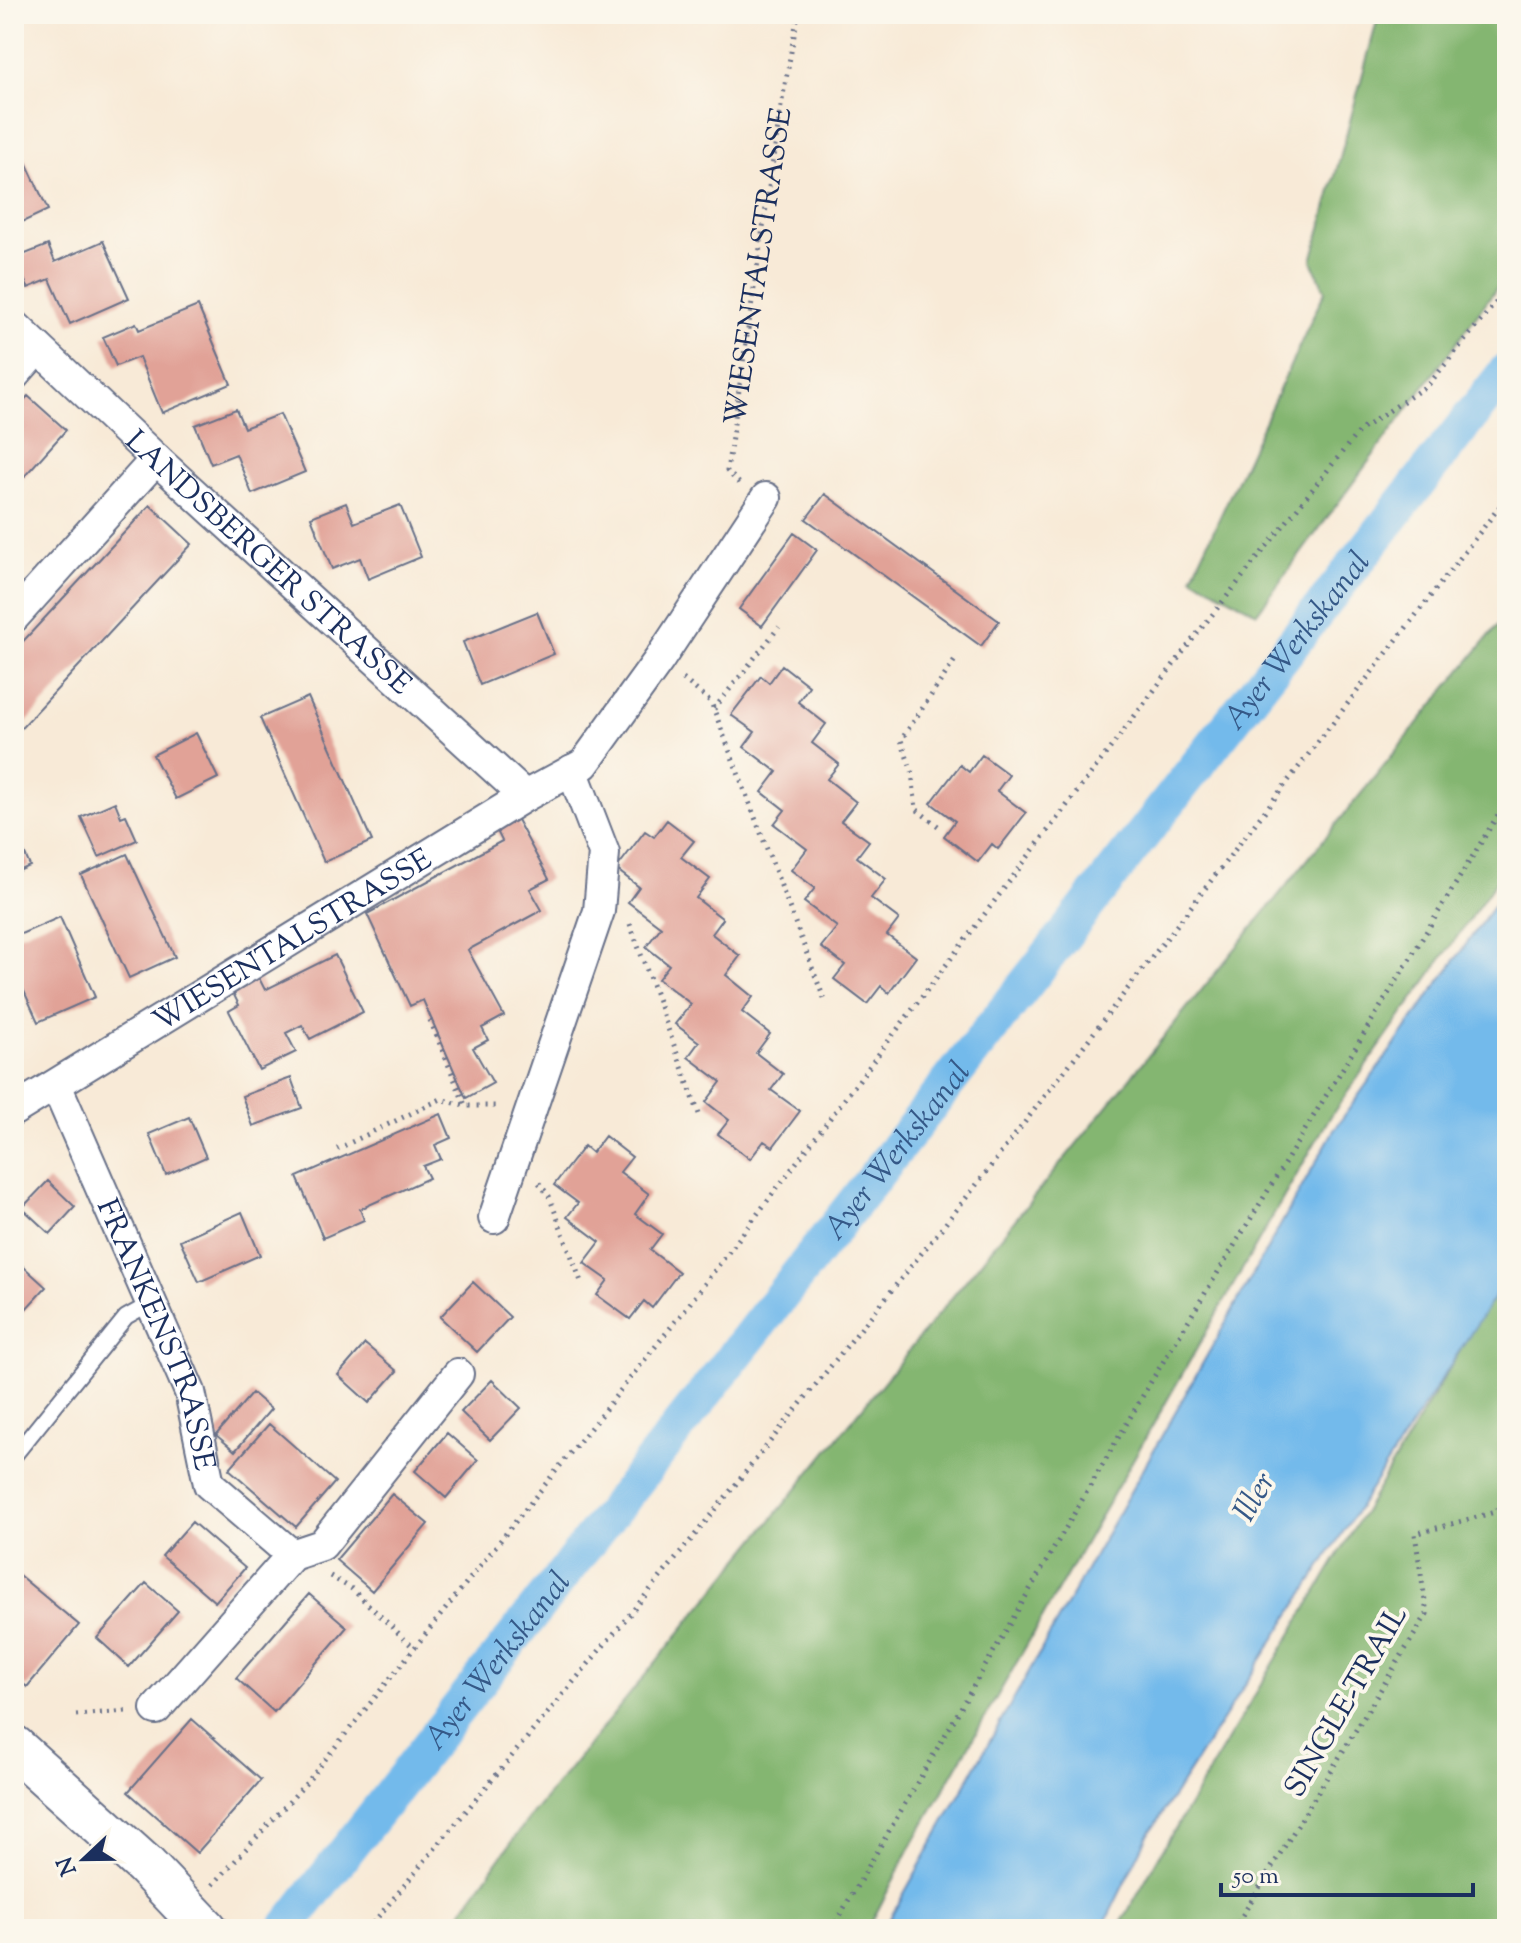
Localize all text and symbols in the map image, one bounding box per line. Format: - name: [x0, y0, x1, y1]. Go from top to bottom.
- street label: WIESENTALSTRASSE: [715, 105, 804, 428]
- street label: LANDSBERGER STRASSE: [114, 421, 420, 706]
- water label: Ayer Werkskanal: [1213, 542, 1383, 741]
- street label: WIESENTALSTRASSE: [145, 839, 441, 1044]
- water label: Ayer Werkskanal: [813, 1052, 983, 1251]
- street label: FRANKENSTRASSE: [84, 1193, 225, 1475]
- water label: Iller: [1223, 1464, 1288, 1531]
- water label: Ayer Werkskanal: [414, 1562, 583, 1761]
- street label: SINGLE-TRAIL: [1275, 1598, 1420, 1806]
- north arrow: [44, 1819, 124, 1899]
- scale bar: [1221, 1847, 1473, 1897]
- text: N: [50, 1851, 86, 1880]
- text: 50 m: [1231, 1860, 1279, 1894]

